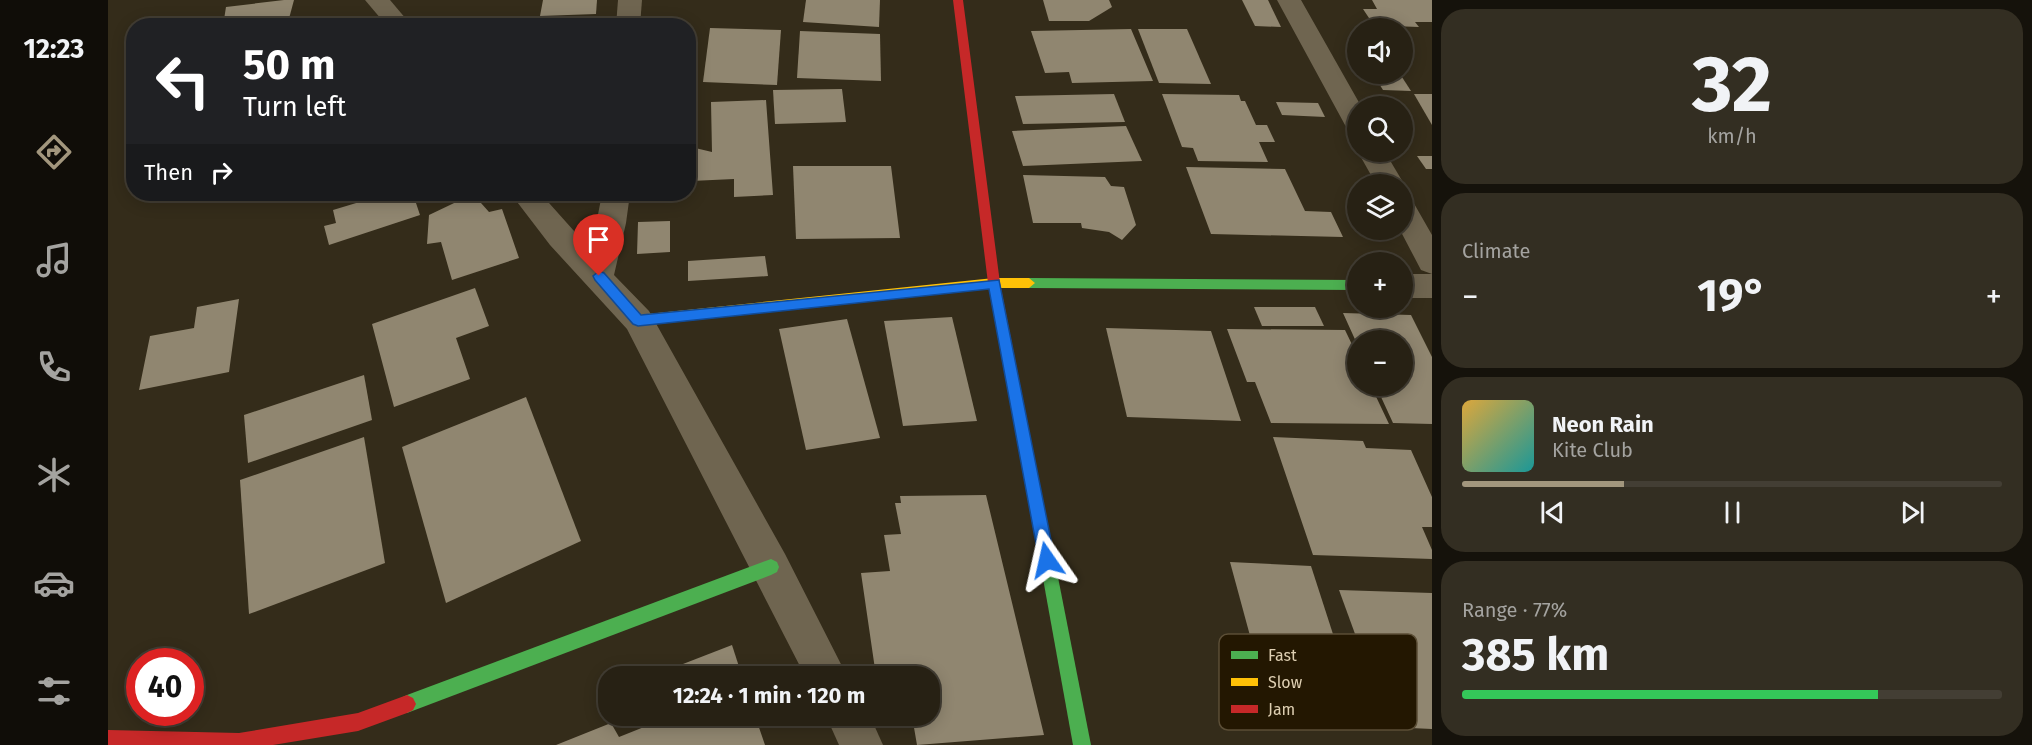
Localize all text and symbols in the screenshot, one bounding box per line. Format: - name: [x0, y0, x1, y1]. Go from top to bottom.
- map controls: [1347, 18, 1413, 396]
- button: sound: [1347, 18, 1413, 84]
- text: 12:23: [24, 33, 84, 65]
- text: 32: [1692, 38, 1772, 132]
- text: 50 m: [243, 40, 336, 90]
- icon: left: [144, 42, 222, 120]
- text: Turn left: [243, 91, 346, 123]
- button: search: [1347, 96, 1413, 162]
- text: km/h: [1707, 124, 1757, 148]
- icon: directions: [33, 131, 75, 173]
- icon: right: [205, 156, 238, 189]
- text: Then: [144, 159, 193, 186]
- button: layers: [1347, 174, 1413, 240]
- pin: [573, 214, 624, 276]
- icon: arrive: [582, 223, 615, 256]
- icon: music: [33, 239, 75, 281]
- text: Climate: [1462, 239, 1530, 263]
- button: +: [1347, 252, 1413, 318]
- text: 19°: [1697, 269, 1767, 323]
- text: −: [1462, 277, 1479, 317]
- text: +: [1986, 277, 2002, 317]
- button: −: [1347, 330, 1413, 396]
- icon: phone: [33, 346, 75, 388]
- text: Neon Rain: [1552, 411, 1654, 438]
- text: Kite Club: [1552, 438, 1633, 462]
- icon: climate: [33, 454, 75, 496]
- icon: previous: [1536, 496, 1569, 529]
- icon: pause: [1716, 496, 1749, 529]
- icon: next: [1896, 496, 1929, 529]
- position arrow: [1015, 528, 1079, 592]
- icon: car: [33, 562, 75, 604]
- text: Range · 77%: [1462, 598, 1567, 622]
- text: 385 km: [1462, 628, 1609, 682]
- legend: [1219, 634, 1417, 730]
- text: Fast: [1268, 646, 1297, 665]
- speed limit sign: 40: [126, 648, 204, 726]
- icon: filters: [33, 670, 75, 712]
- text: Slow: [1268, 673, 1303, 692]
- text: 12:24 · 1 min · 120 m: [673, 682, 865, 709]
- text: Jam: [1268, 700, 1295, 719]

